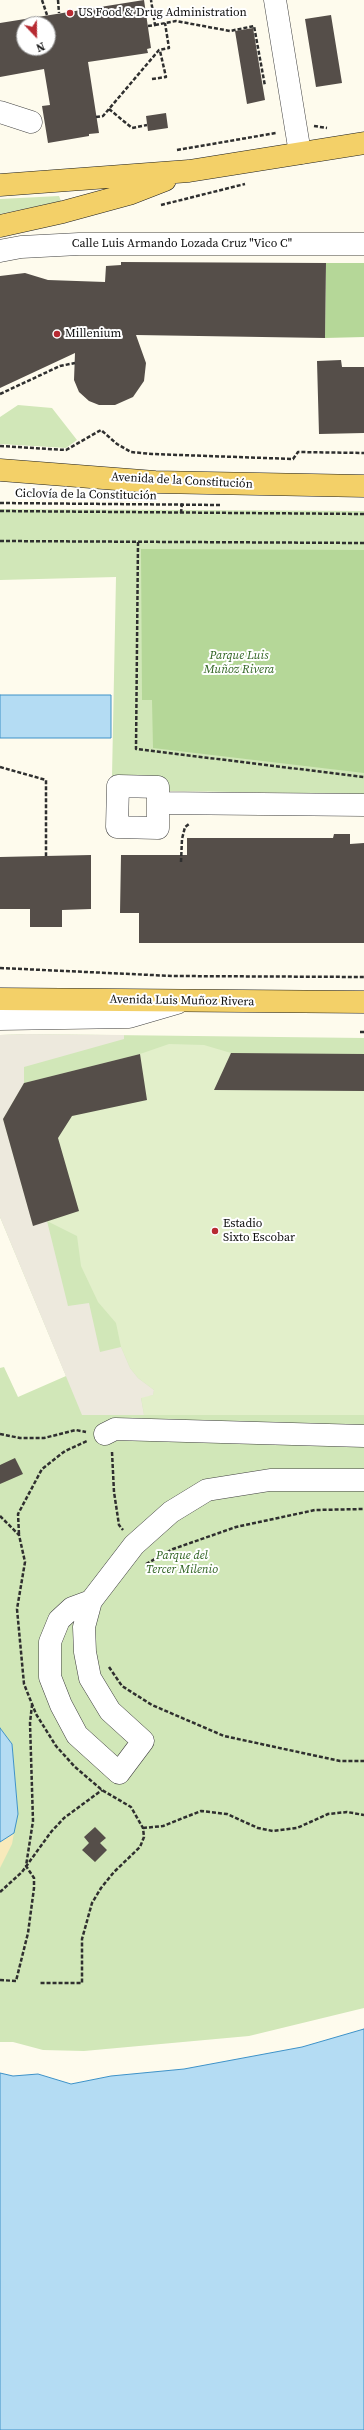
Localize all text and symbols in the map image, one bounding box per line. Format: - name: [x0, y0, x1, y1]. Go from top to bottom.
- place label: US Food & Drug Administration: [78, 6, 247, 20]
- marker: US Food & Drug Administration: [65, 8, 75, 18]
- north arrow: [16, 16, 56, 56]
- text: N: [34, 38, 47, 55]
- street label: Calle Luis Armando Lozada Cruz "Vico C": [72, 237, 292, 251]
- place label: Millenium: [65, 327, 121, 341]
- marker: Millenium: [52, 329, 62, 339]
- street label: Avenida de la Constitución: [111, 470, 253, 492]
- street label: Ciclovía de la Constitución: [15, 487, 157, 503]
- park label: Parque Luis Muñoz Rivera: [204, 649, 274, 677]
- street label: Avenida Luis Muñoz Rivera: [109, 993, 255, 1009]
- place label: Estadio Sixto Escobar: [223, 1217, 295, 1245]
- marker: Estadio Sixto Escobar: [210, 1226, 220, 1236]
- park label: Parque del Tercer Milenio: [146, 1549, 218, 1577]

